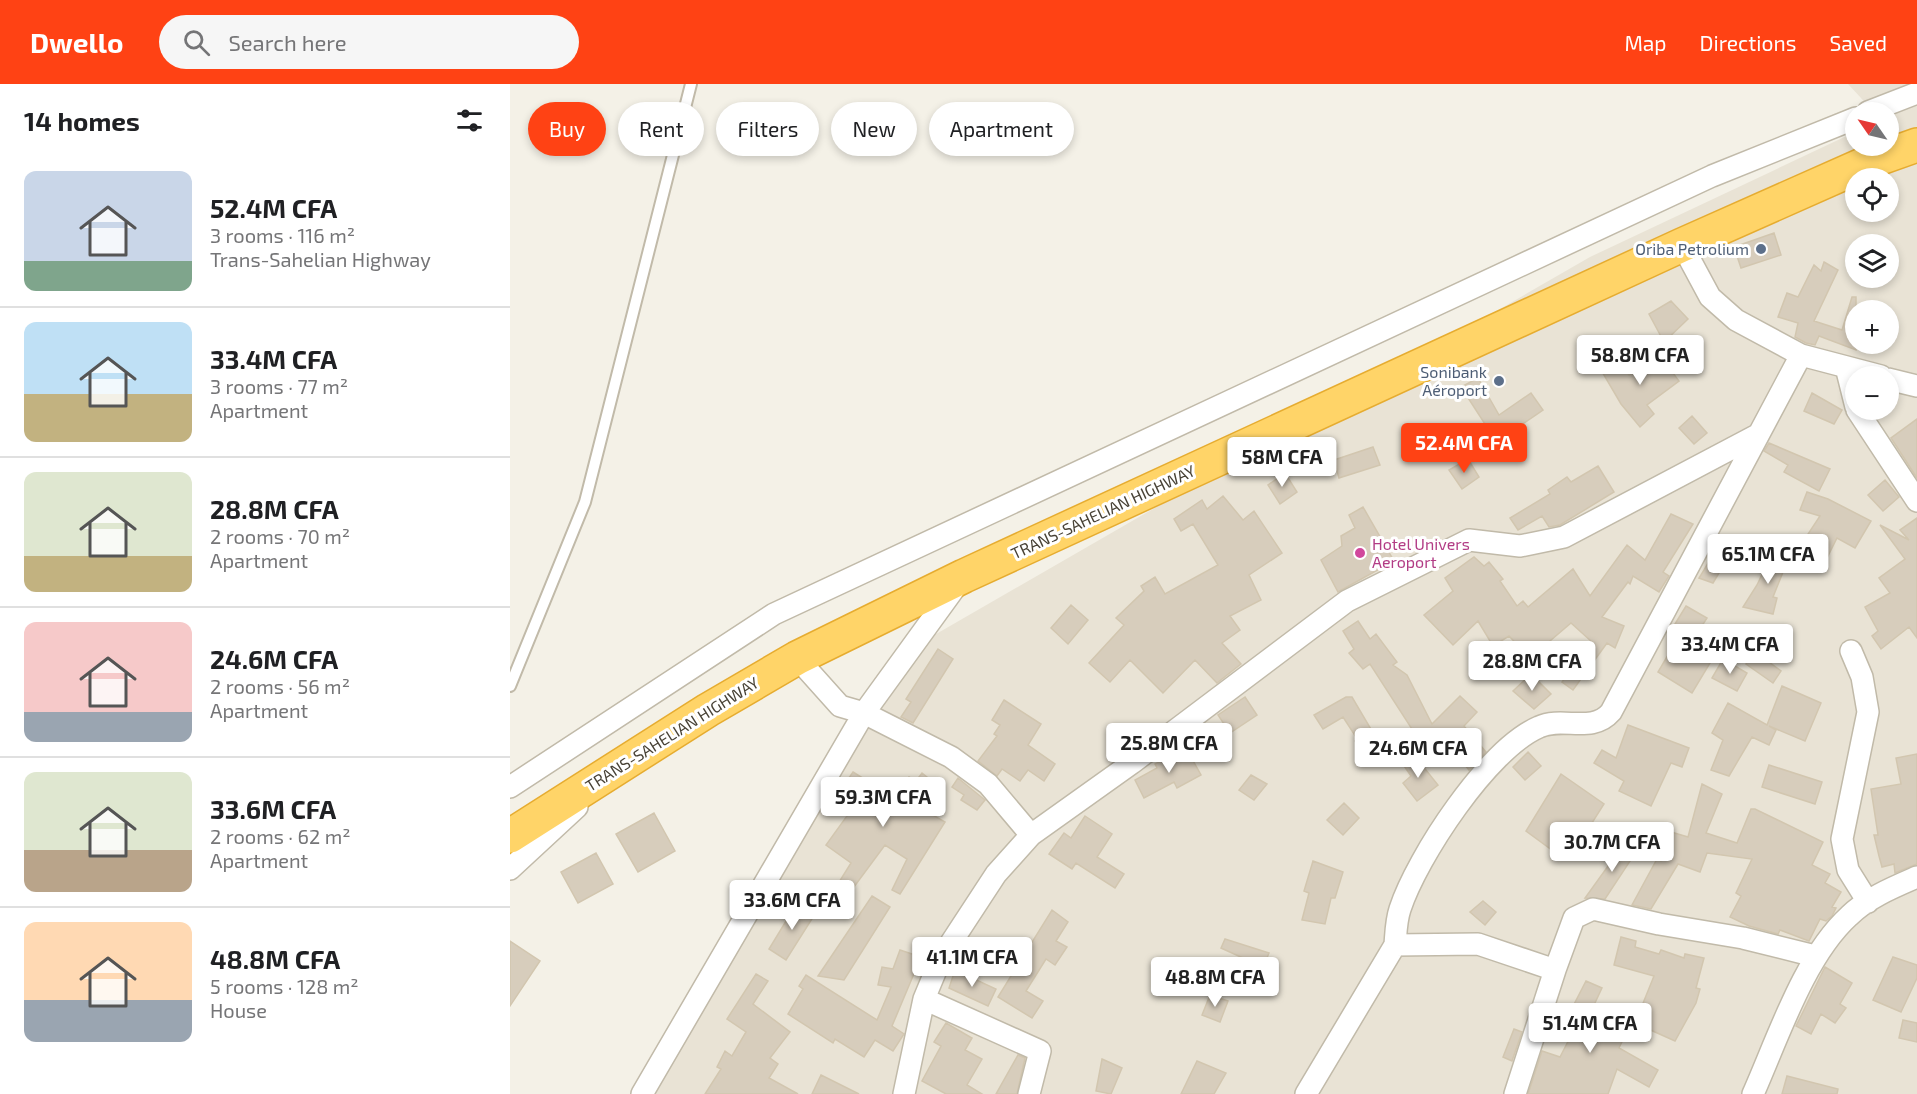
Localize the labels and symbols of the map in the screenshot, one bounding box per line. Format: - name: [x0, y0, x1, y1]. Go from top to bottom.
- north arrow: [1845, 102, 1899, 156]
- place label: Oriba Petrolium: [1635, 239, 1749, 258]
- marker: Oriba Petrolium: [1754, 242, 1768, 256]
- pin: 58.8M CFA: [1571, 335, 1709, 386]
- place label: Sonibank Aéroport: [1420, 362, 1487, 399]
- marker: Sonibank Aéroport: [1492, 374, 1506, 388]
- pin: 52.4M CFA: [1395, 423, 1533, 474]
- pin: 58M CFA: [1227, 437, 1337, 488]
- street label: TRANS-SAHELIAN HIGHWAY: [1008, 461, 1198, 563]
- place label: Hotel Univers Aeroport: [1372, 534, 1470, 571]
- pin: 65.1M CFA: [1699, 534, 1837, 585]
- marker: Hotel Univers Aeroport: [1353, 546, 1367, 560]
- pin: 33.4M CFA: [1661, 624, 1799, 675]
- pin: 28.8M CFA: [1463, 641, 1601, 692]
- street label: TRANS-SAHELIAN HIGHWAY: [582, 672, 762, 795]
- pin: 25.8M CFA: [1100, 723, 1238, 774]
- pin: 24.6M CFA: [1349, 728, 1487, 779]
- pin: 59.3M CFA: [814, 777, 952, 828]
- pin: 30.7M CFA: [1543, 822, 1681, 873]
- pin: 33.6M CFA: [723, 880, 861, 931]
- pin: 41.1M CFA: [903, 937, 1041, 988]
- pin: 48.8M CFA: [1146, 957, 1284, 1008]
- pin: 51.4M CFA: [1521, 1003, 1659, 1054]

